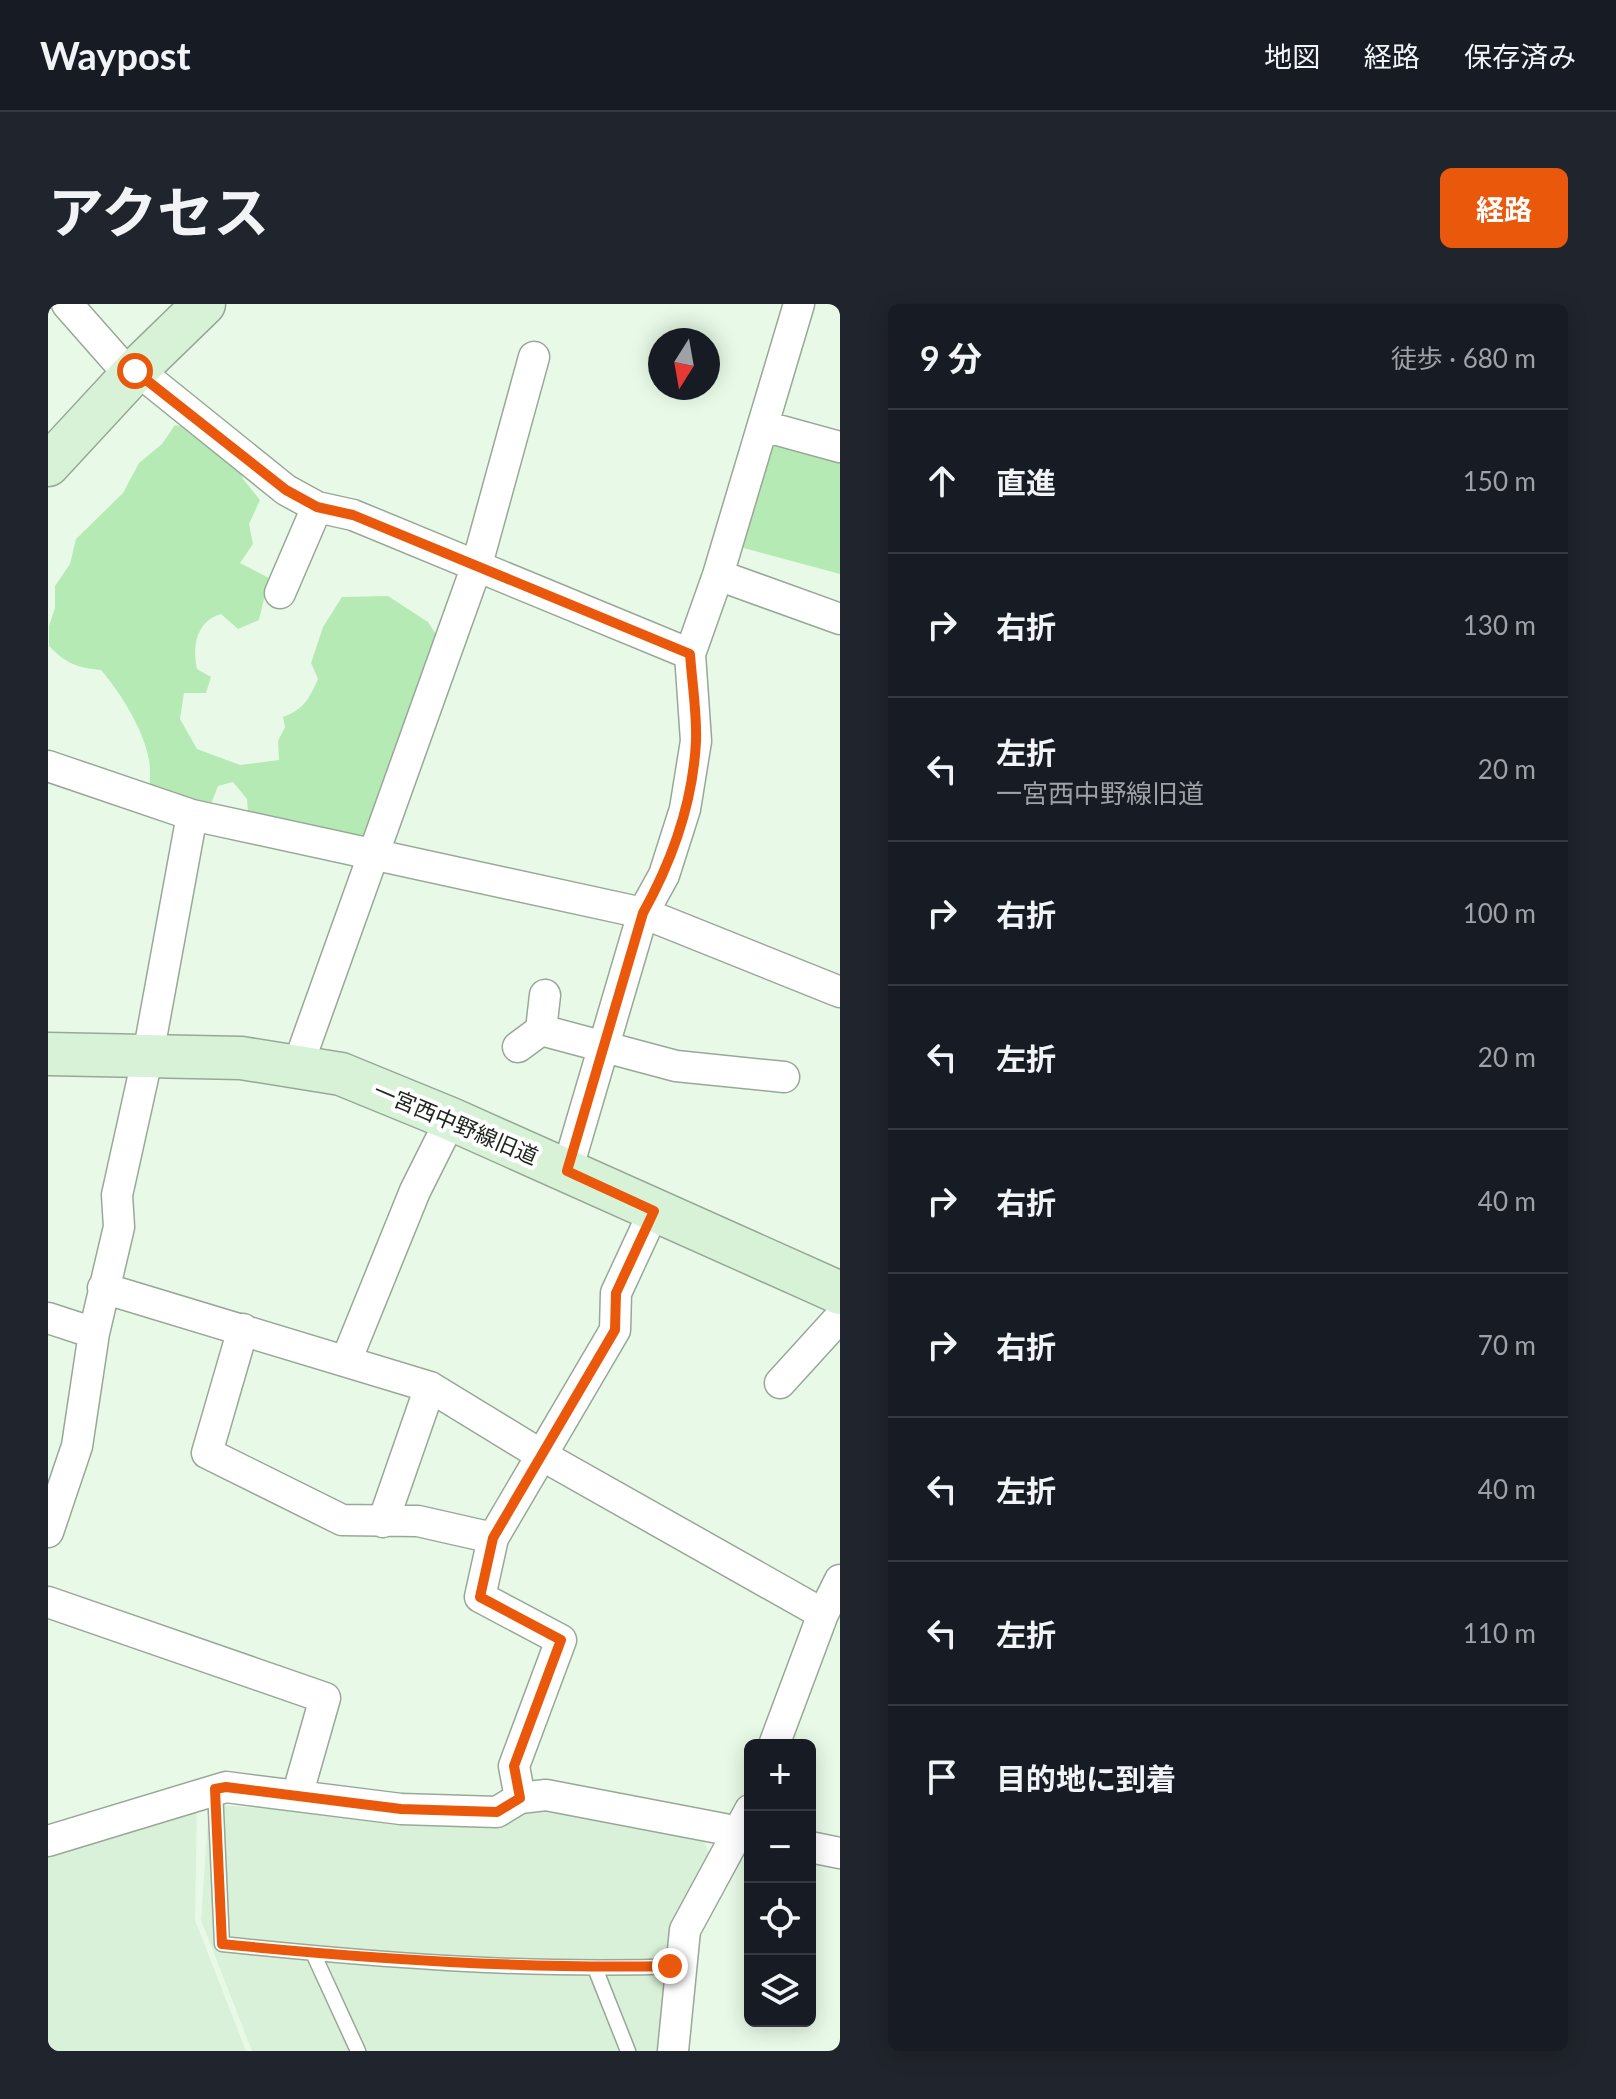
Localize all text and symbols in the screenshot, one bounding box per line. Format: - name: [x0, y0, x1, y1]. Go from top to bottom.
- text: Waypost: [40, 32, 191, 78]
- text: 地図: [1264, 39, 1320, 73]
- text: 経路: [1364, 39, 1420, 73]
- text: 保存済み: [1464, 39, 1576, 73]
- button: 経路: [1440, 168, 1568, 248]
- text: アクセス: [48, 178, 269, 245]
- north arrow: [648, 328, 720, 400]
- text: 9 分: [920, 337, 982, 378]
- text: 徒歩 · 680 m: [1391, 342, 1536, 374]
- route start: [117, 353, 153, 389]
- icon: ahead: [920, 459, 964, 503]
- text: 直進: [996, 464, 1056, 500]
- text: 150 m: [1463, 465, 1536, 497]
- icon: right: [920, 603, 964, 647]
- text: 右折: [996, 608, 1056, 644]
- text: 130 m: [1463, 609, 1536, 641]
- text: 左折: [996, 734, 1056, 770]
- icon: left: [920, 747, 964, 791]
- text: 20 m: [1478, 753, 1536, 785]
- text: 一宮西中野線旧道: [996, 777, 1204, 809]
- icon: right: [920, 891, 964, 935]
- text: 右折: [996, 896, 1056, 932]
- text: 100 m: [1463, 897, 1536, 929]
- icon: left: [920, 1035, 964, 1079]
- text: 左折: [996, 1040, 1056, 1076]
- text: 20 m: [1478, 1041, 1536, 1073]
- street label: 一宮西中野線旧道: [370, 1076, 542, 1170]
- icon: right: [920, 1179, 964, 1223]
- text: 右折: [996, 1184, 1056, 1220]
- text: 40 m: [1478, 1185, 1536, 1217]
- icon: right: [920, 1323, 964, 1367]
- text: 右折: [996, 1328, 1056, 1364]
- text: 70 m: [1478, 1329, 1536, 1361]
- icon: left: [920, 1467, 964, 1511]
- text: 左折: [996, 1472, 1056, 1508]
- text: 40 m: [1478, 1473, 1536, 1505]
- icon: left: [920, 1611, 964, 1655]
- text: 左折: [996, 1616, 1056, 1652]
- text: 110 m: [1463, 1617, 1536, 1649]
- map controls: [744, 1739, 816, 2027]
- button: +: [744, 1739, 816, 1811]
- icon: arrive: [920, 1755, 964, 1799]
- text: 目的地に到着: [996, 1760, 1176, 1796]
- button: −: [744, 1811, 816, 1883]
- button: locate: [744, 1883, 816, 1955]
- route end: [652, 1948, 688, 1984]
- button: layers: [744, 1955, 816, 2027]

